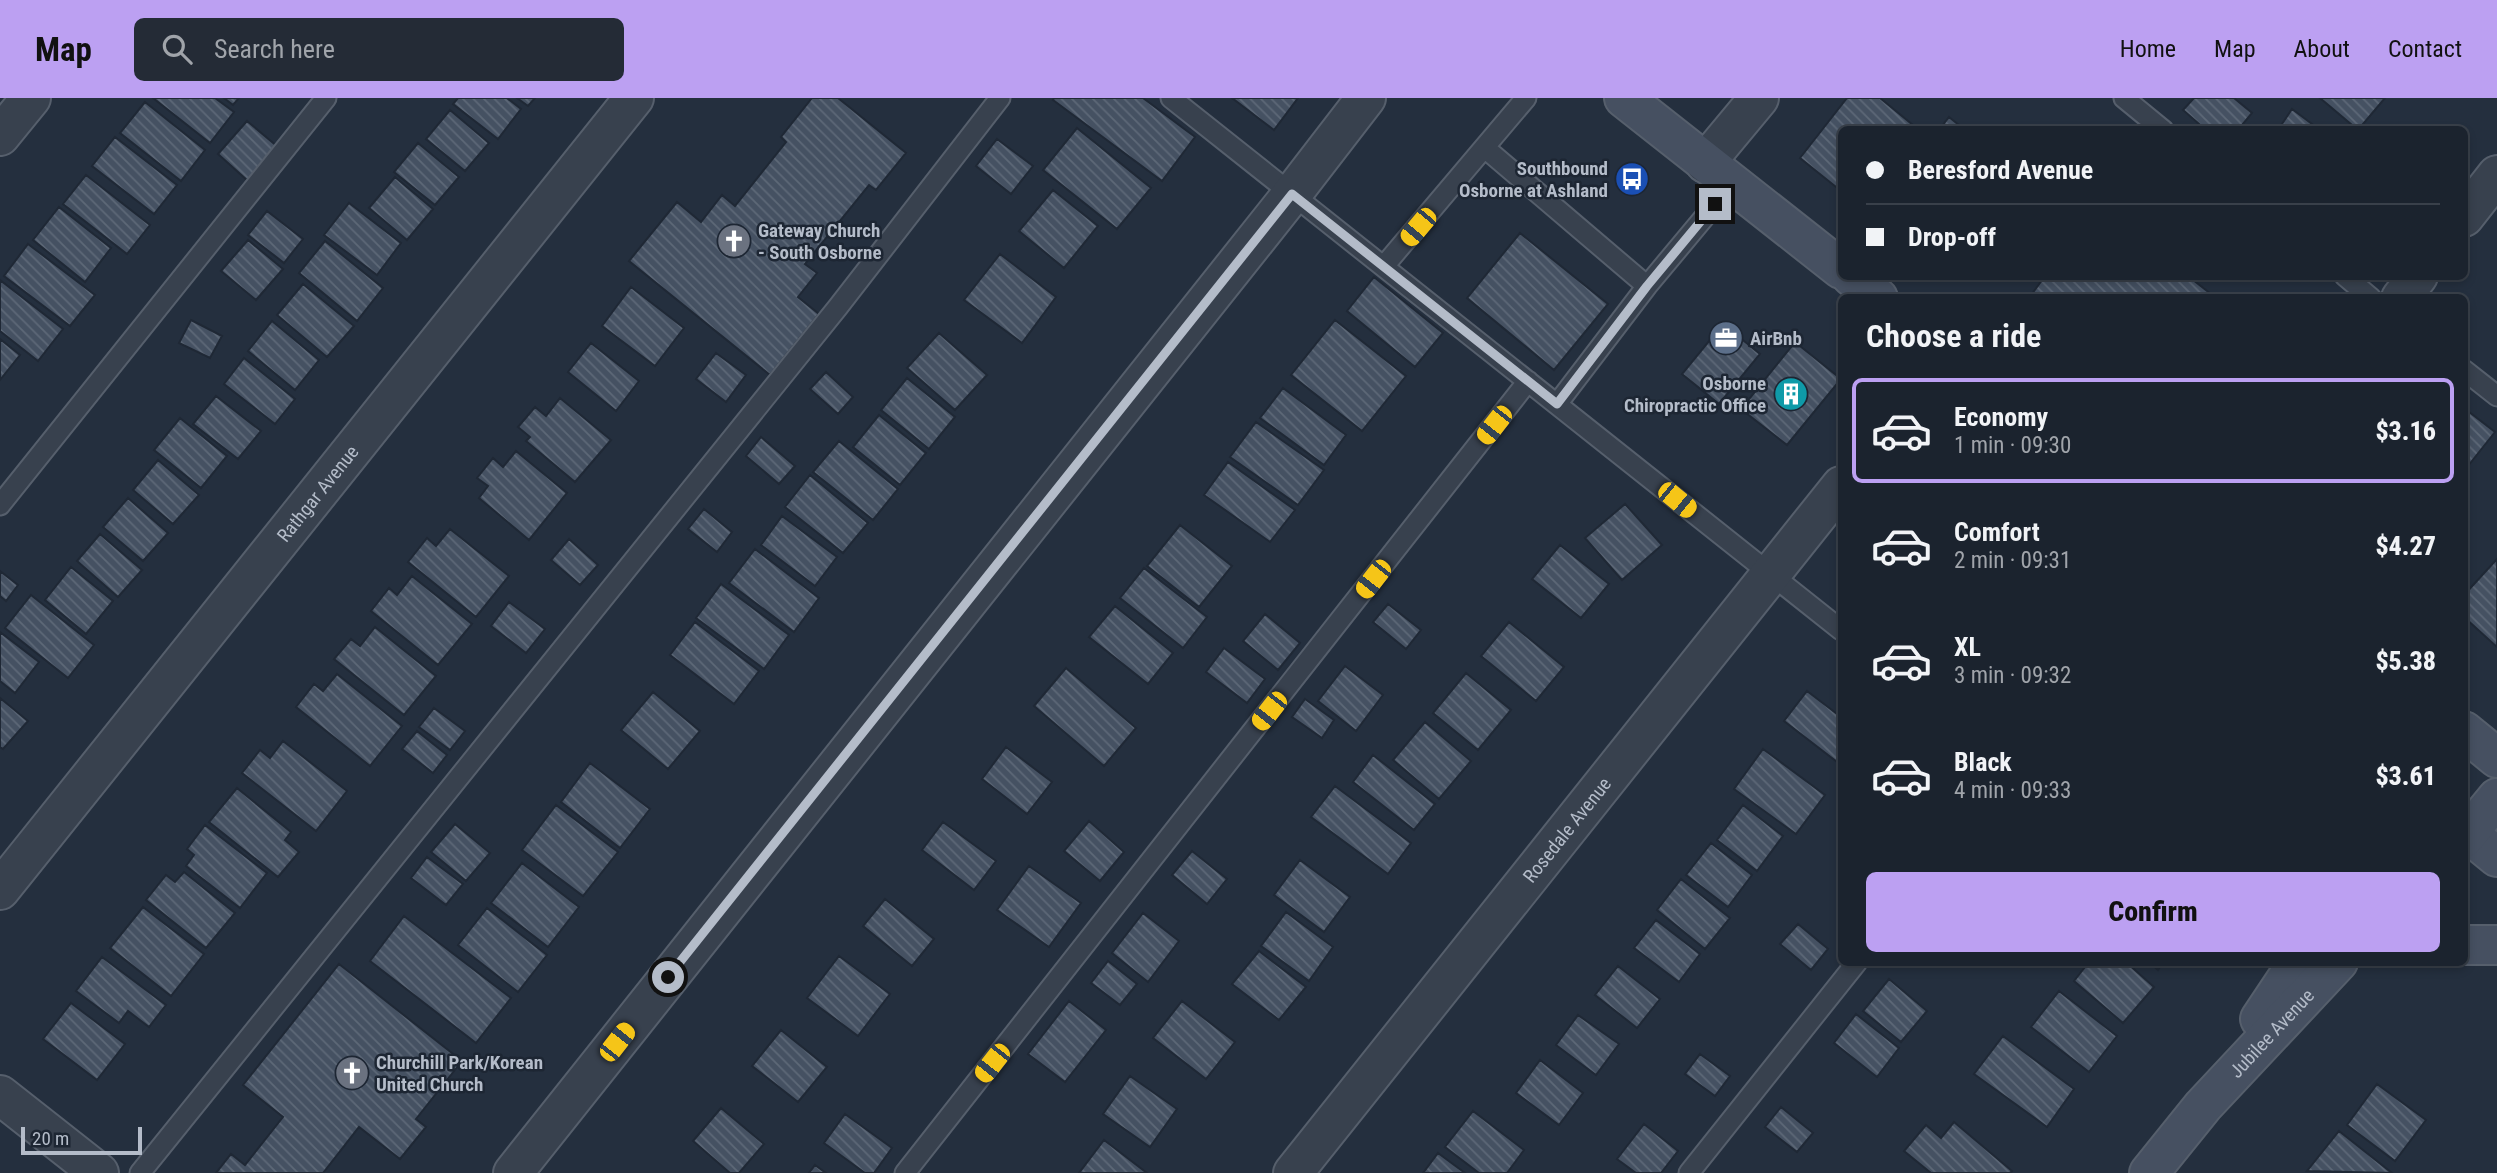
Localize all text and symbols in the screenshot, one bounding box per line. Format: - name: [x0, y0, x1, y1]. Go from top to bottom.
- search box: [134, 18, 624, 81]
- text: Map: [35, 30, 92, 69]
- icon: search: [158, 30, 196, 68]
- text: Search here: [214, 34, 335, 64]
- text: Home: [2120, 35, 2176, 63]
- text: Map: [2214, 35, 2256, 63]
- text: About: [2294, 35, 2350, 63]
- text: Contact: [2388, 35, 2462, 63]
- text: Beresford Avenue: [1908, 155, 2093, 185]
- place label: Southbound Osborne at Ashland: [1459, 157, 1608, 202]
- bus stop icon: Southbound Osborne at Ashland: [1613, 160, 1651, 198]
- route end: [1699, 188, 1731, 220]
- car: [1397, 204, 1440, 250]
- place label: Gateway Church - South Osborne: [758, 219, 882, 264]
- church icon: Gateway Church - South Osborne: [715, 222, 753, 260]
- text: Drop-off: [1908, 222, 1996, 252]
- text: Choose a ride: [1866, 317, 2041, 355]
- office icon: AirBnb: [1707, 319, 1745, 357]
- place label: AirBnb: [1750, 327, 1802, 350]
- place label: Osborne Chiropractic Office: [1624, 372, 1766, 417]
- building icon: Osborne Chiropractic Office: [1772, 375, 1810, 413]
- icon: car: [1870, 399, 1933, 462]
- car: [1473, 402, 1516, 448]
- text: Economy: [1954, 402, 2048, 432]
- text: $3.16: [2375, 416, 2436, 446]
- text: 1 min · 09:30: [1954, 432, 2071, 459]
- street label: Rathgar Avenue: [272, 441, 364, 547]
- car: [1655, 479, 1700, 521]
- icon: car: [1870, 514, 1933, 577]
- text: Comfort: [1954, 517, 2040, 547]
- text: $4.27: [2375, 531, 2436, 561]
- text: 2 min · 09:31: [1954, 547, 2071, 574]
- car: [1352, 556, 1395, 602]
- icon: car: [1870, 629, 1933, 692]
- text: XL: [1954, 632, 1981, 662]
- text: $5.38: [2375, 646, 2436, 676]
- text: 3 min · 09:32: [1954, 662, 2071, 689]
- car: [1248, 688, 1291, 734]
- icon: car: [1870, 744, 1933, 807]
- text: Black: [1954, 747, 2012, 777]
- text: $3.61: [2375, 761, 2436, 791]
- street label: Rosedale Avenue: [1518, 773, 1616, 887]
- text: 4 min · 09:33: [1954, 777, 2071, 804]
- button: Confirm: [1866, 872, 2440, 952]
- route start: [652, 961, 684, 993]
- street label: Jubilee Avenue: [2225, 984, 2319, 1083]
- car: [596, 1019, 639, 1065]
- car: [971, 1040, 1014, 1086]
- place label: Churchill Park/Korean United Church: [376, 1051, 543, 1096]
- church icon: Churchill Park/Korean United Church: [333, 1054, 371, 1092]
- scale bar: [21, 1124, 142, 1156]
- text: 20 m: [32, 1127, 69, 1150]

